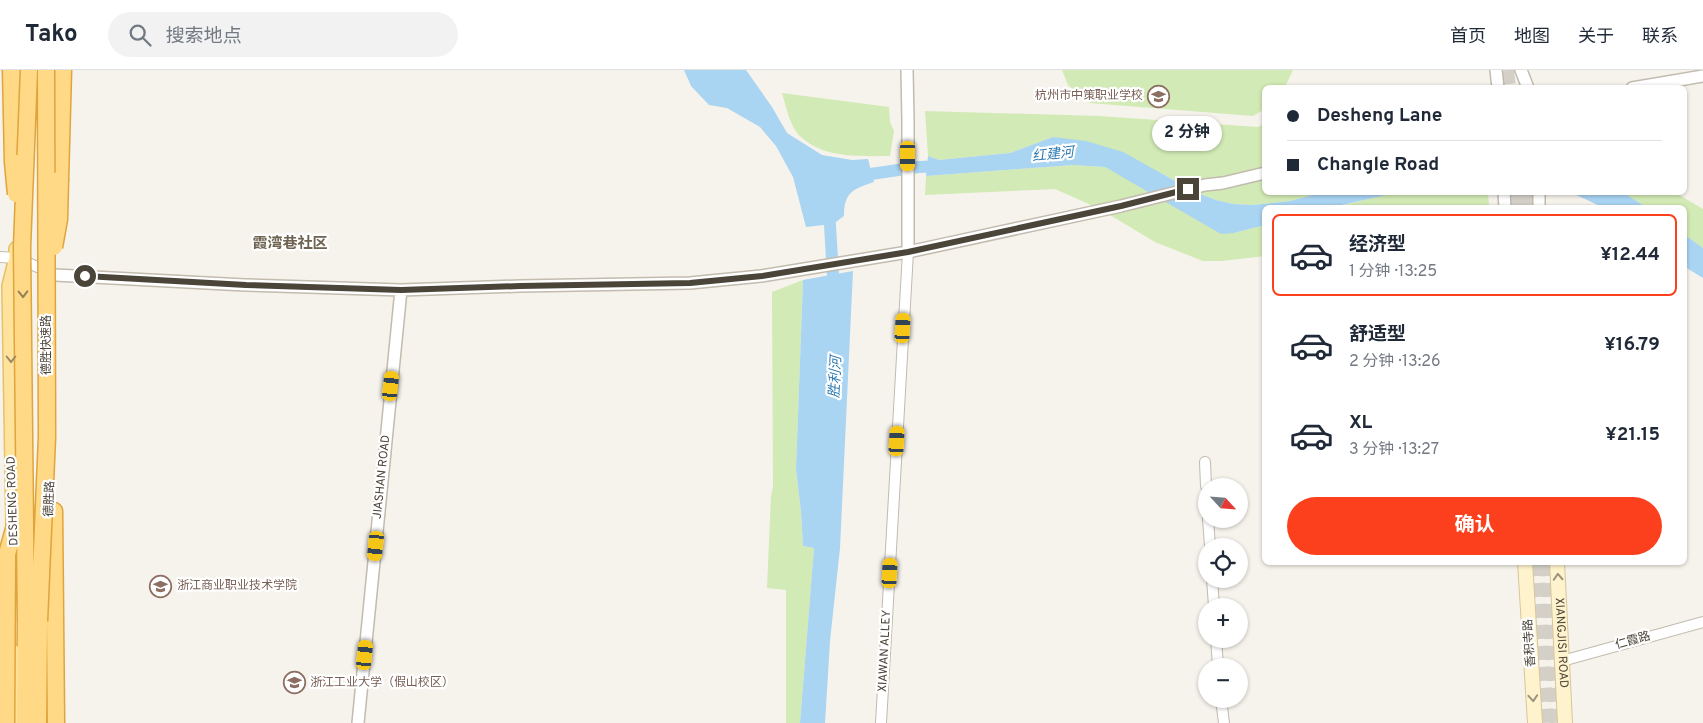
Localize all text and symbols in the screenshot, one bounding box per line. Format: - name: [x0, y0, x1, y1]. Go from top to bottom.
- search box: [108, 12, 458, 57]
- text: Tako: [25, 20, 78, 50]
- icon: search: [126, 21, 154, 49]
- text: 搜索地点: [166, 25, 242, 49]
- text: 首页: [1450, 26, 1486, 49]
- text: 地图: [1514, 26, 1550, 49]
- text: 关于: [1578, 26, 1614, 49]
- text: 联系: [1642, 26, 1678, 49]
- school or university icon: 杭州市中策职业学校: [1147, 84, 1171, 108]
- place label: 杭州市中策职业学校: [1035, 88, 1143, 104]
- text: Desheng Lane: [1317, 104, 1442, 128]
- callout: 2 分钟: [1153, 116, 1223, 152]
- text: 2 分钟: [1164, 123, 1210, 143]
- car: [900, 141, 915, 171]
- water label: 红建河: [1031, 144, 1078, 166]
- text: Changle Road: [1317, 153, 1439, 177]
- route end: [1177, 178, 1199, 200]
- icon: car: [1289, 233, 1334, 278]
- text: 经济型: [1349, 233, 1406, 257]
- district label: 霞湾巷社区: [252, 234, 328, 254]
- text: ¥12.44: [1600, 243, 1660, 267]
- text: 1 分钟 · 13:25: [1349, 262, 1437, 282]
- route start: [74, 265, 96, 287]
- one-way arrow: [18, 290, 28, 298]
- car: [894, 313, 911, 343]
- street label: 德胜快速路: [39, 315, 55, 375]
- icon: car: [1289, 323, 1334, 368]
- text: 舒适型: [1349, 323, 1406, 347]
- text: ¥16.79: [1604, 333, 1660, 357]
- text: 2 分钟 · 13:26: [1349, 352, 1441, 372]
- water label: 胜利河: [826, 353, 846, 398]
- one-way arrow: [6, 356, 16, 363]
- car: [381, 370, 400, 402]
- text: XL: [1349, 411, 1372, 435]
- icon: car: [1289, 413, 1334, 458]
- text: ¥21.15: [1605, 423, 1660, 447]
- car: [888, 426, 905, 456]
- street label: JIASHAN ROAD: [370, 434, 394, 520]
- text: 3 分钟 · 13:27: [1349, 440, 1439, 460]
- street label: DESHENG ROAD: [3, 456, 23, 546]
- north arrow: [1198, 478, 1248, 528]
- map controls: [1198, 478, 1248, 708]
- street label: 德胜路: [41, 481, 59, 517]
- button: 确认: [1287, 497, 1662, 555]
- car: [366, 530, 385, 562]
- button: locate: [1198, 538, 1248, 588]
- car: [881, 558, 898, 588]
- one-way arrow: [1553, 573, 1564, 581]
- school or university icon: 浙江商业职业技术学院: [149, 574, 173, 598]
- place label: 浙江商业职业技术学院: [177, 578, 297, 594]
- street label: XIANGJISI ROAD: [1551, 597, 1571, 688]
- button: +: [1198, 598, 1248, 648]
- street label: XIAWAN ALLEY: [875, 609, 895, 692]
- street label: 香积寺路: [1520, 618, 1540, 668]
- street label: 仁霞路: [1613, 628, 1653, 654]
- car: [355, 639, 374, 671]
- button: −: [1198, 658, 1248, 708]
- school or university icon: 浙江工业大学（假山校区）: [282, 671, 306, 695]
- place label: 浙江工业大学（假山校区）: [310, 675, 454, 691]
- one-way arrow: [1528, 695, 1539, 703]

